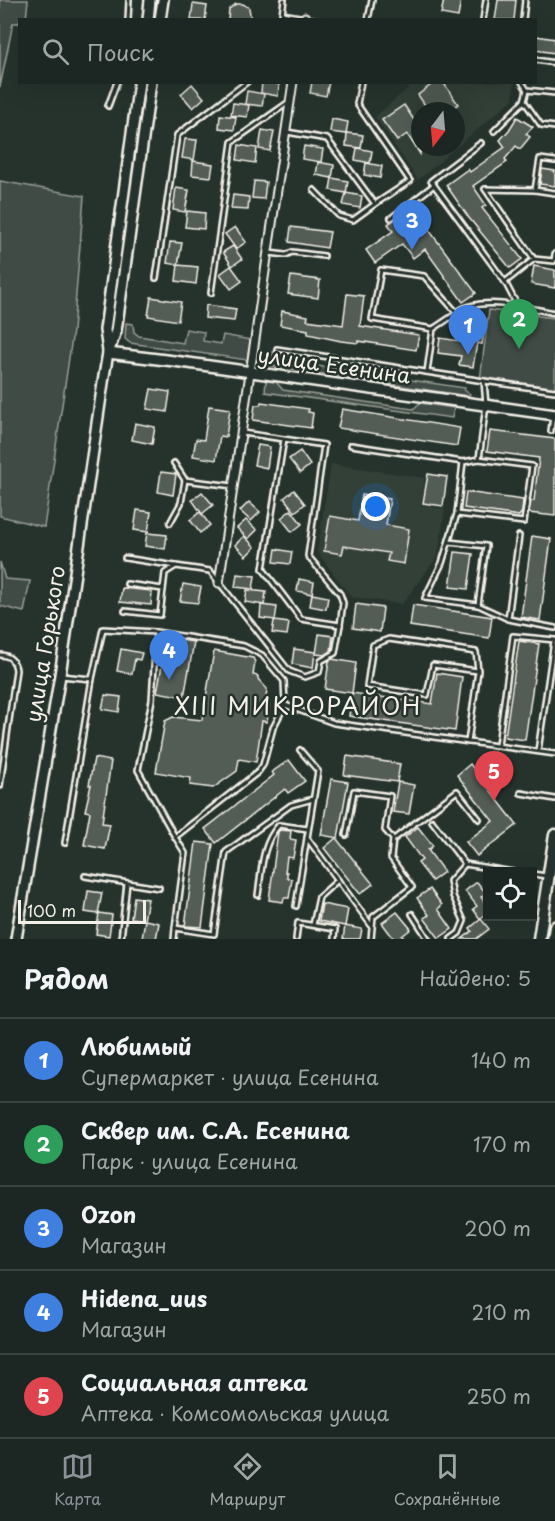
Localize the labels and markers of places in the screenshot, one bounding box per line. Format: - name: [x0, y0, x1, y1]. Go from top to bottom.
- pin: 3: [392, 200, 432, 250]
- pin: 2: [500, 300, 538, 349]
- pin: 1: [448, 306, 488, 355]
- pin: 4: [150, 630, 188, 680]
- pin: 5: [474, 752, 514, 801]

